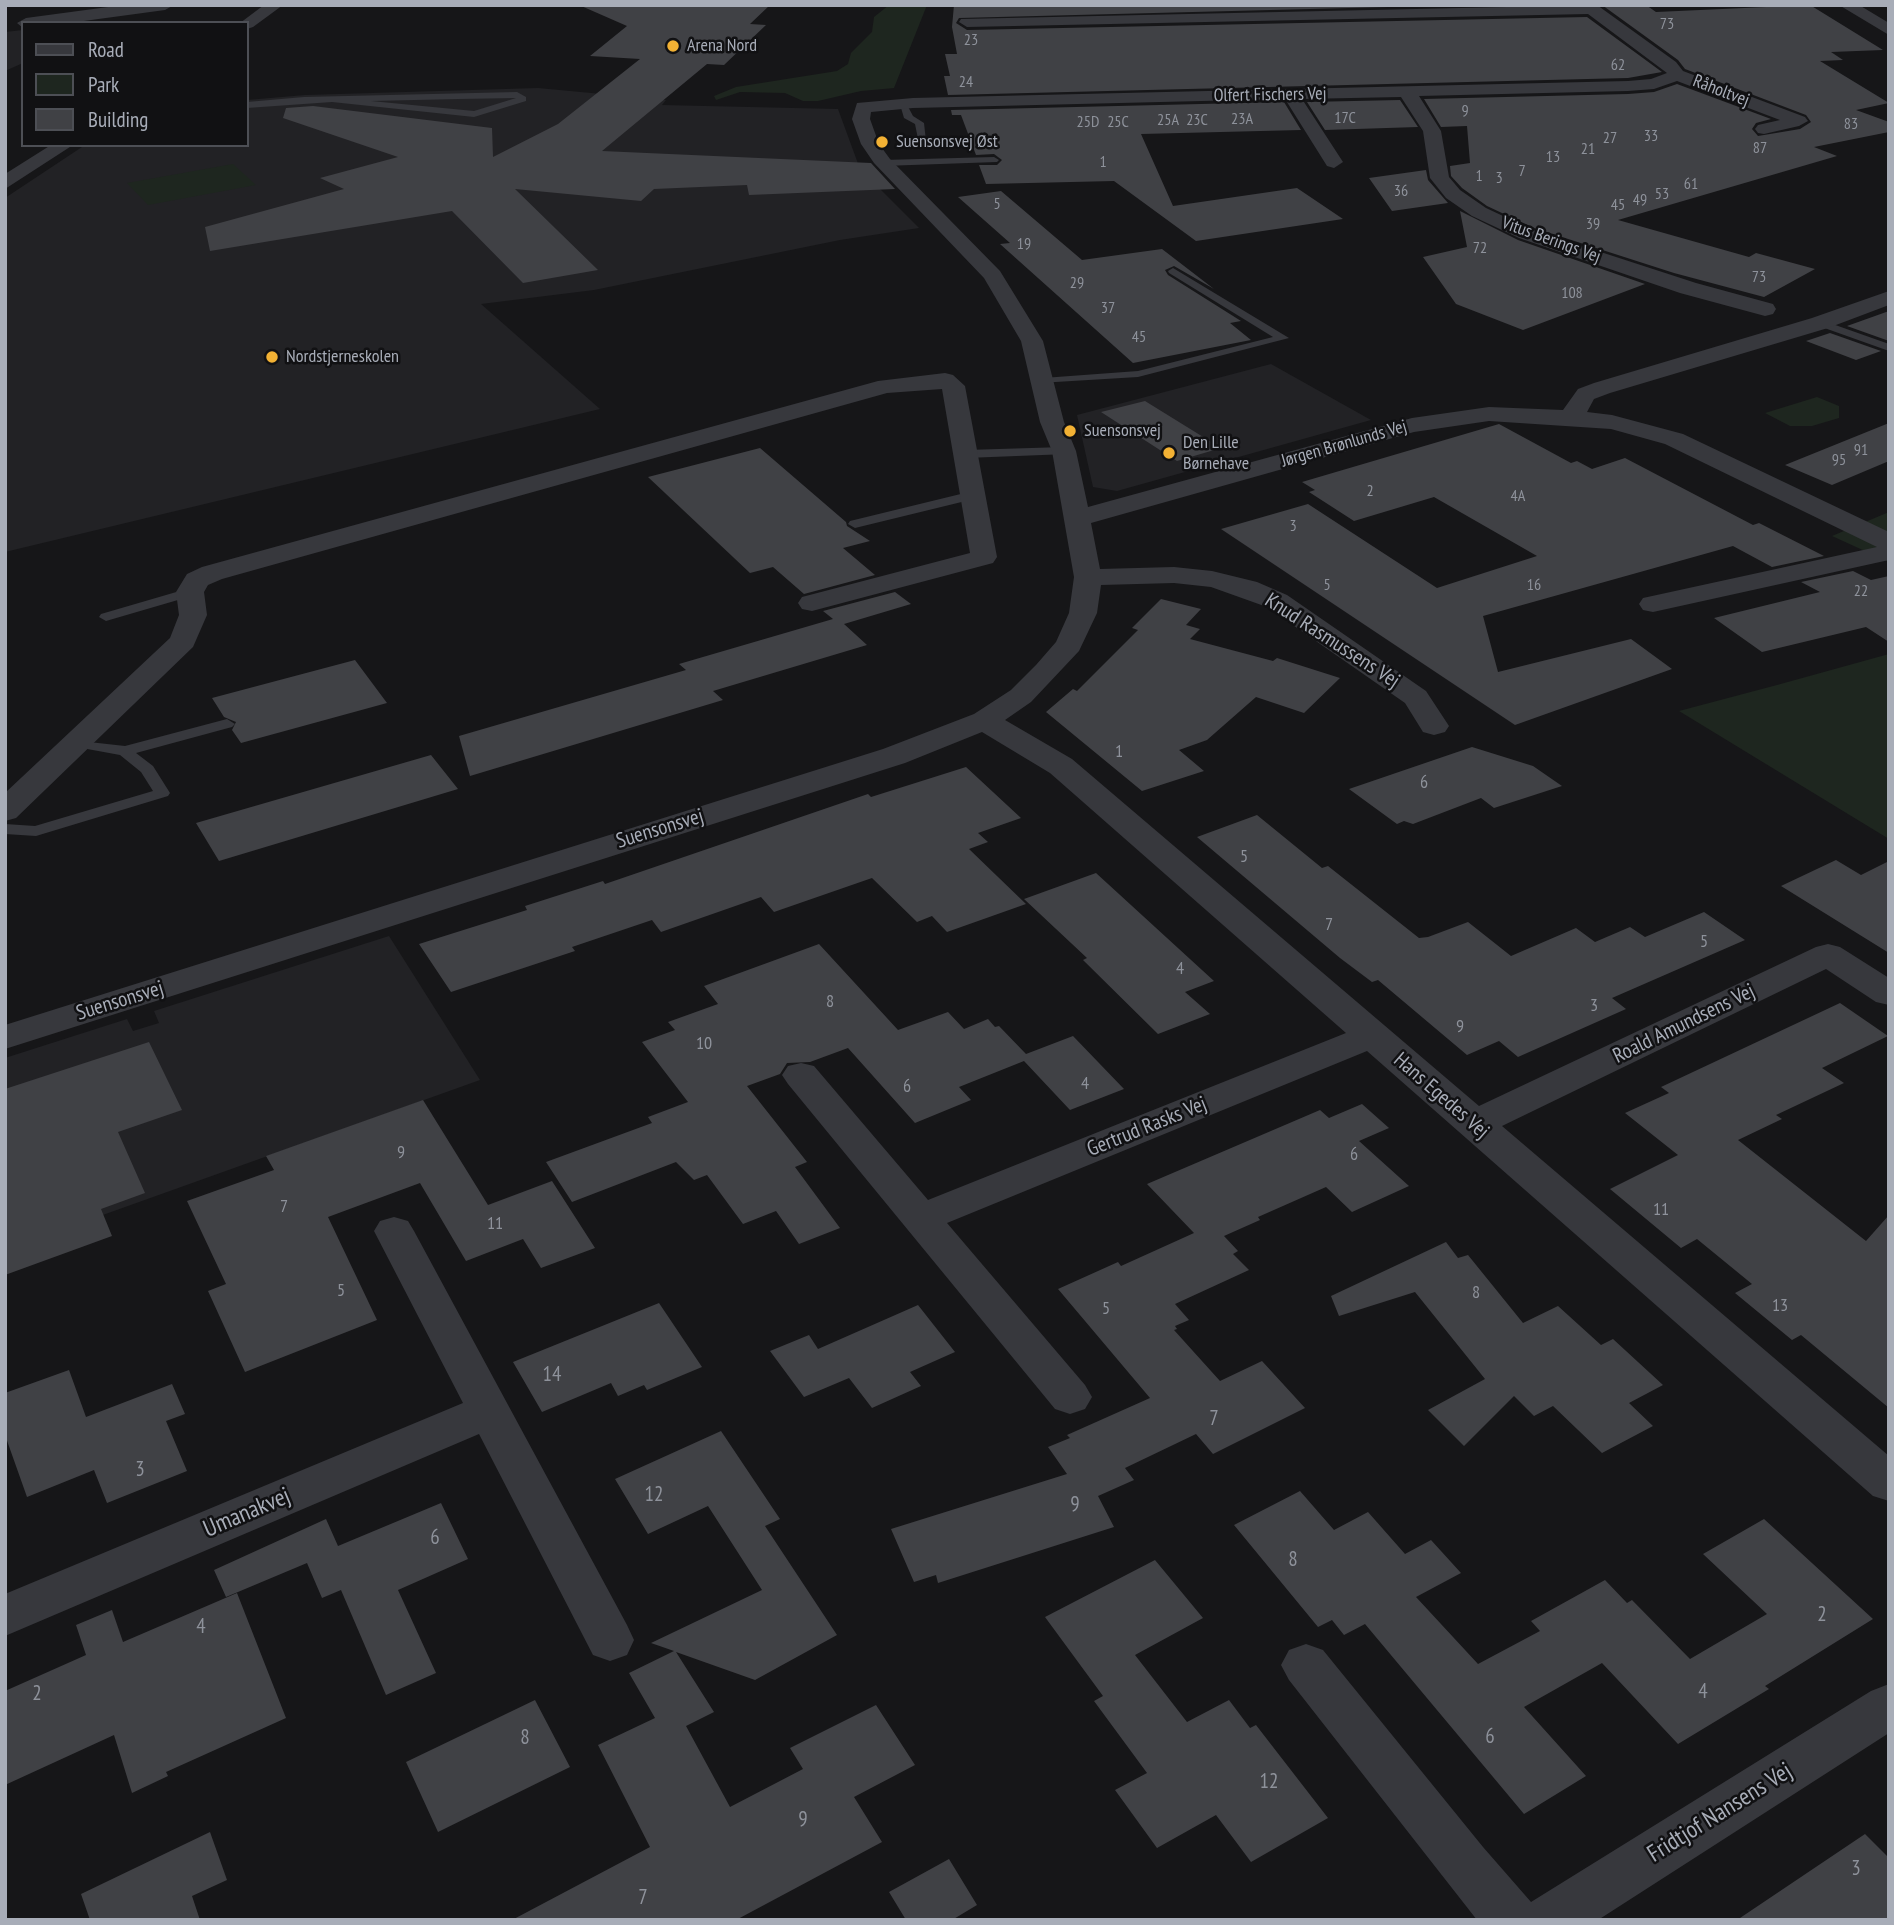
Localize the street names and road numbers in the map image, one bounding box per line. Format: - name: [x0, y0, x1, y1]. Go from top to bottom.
- street label: Råholtvej: [1690, 70, 1752, 112]
- street label: Olfert Fischers Vej: [1213, 83, 1327, 107]
- street label: Vitus Berings Vej: [1498, 212, 1604, 268]
- street label: Jørgen Brønlunds Vej: [1279, 416, 1409, 472]
- street label: Knud Rasmussens Vej: [1260, 588, 1404, 694]
- street label: Suensonsvej: [613, 804, 707, 854]
- street label: Suensonsvej: [73, 976, 167, 1026]
- street label: Roald Amundsens Vej: [1609, 979, 1759, 1069]
- street label: Hans Egedes Vej: [1388, 1048, 1494, 1144]
- street label: Gertrud Rasks Vej: [1084, 1092, 1210, 1162]
- street label: Umanakvej: [199, 1482, 295, 1544]
- street label: Fridtjof Nansens Vej: [1642, 1757, 1798, 1869]

